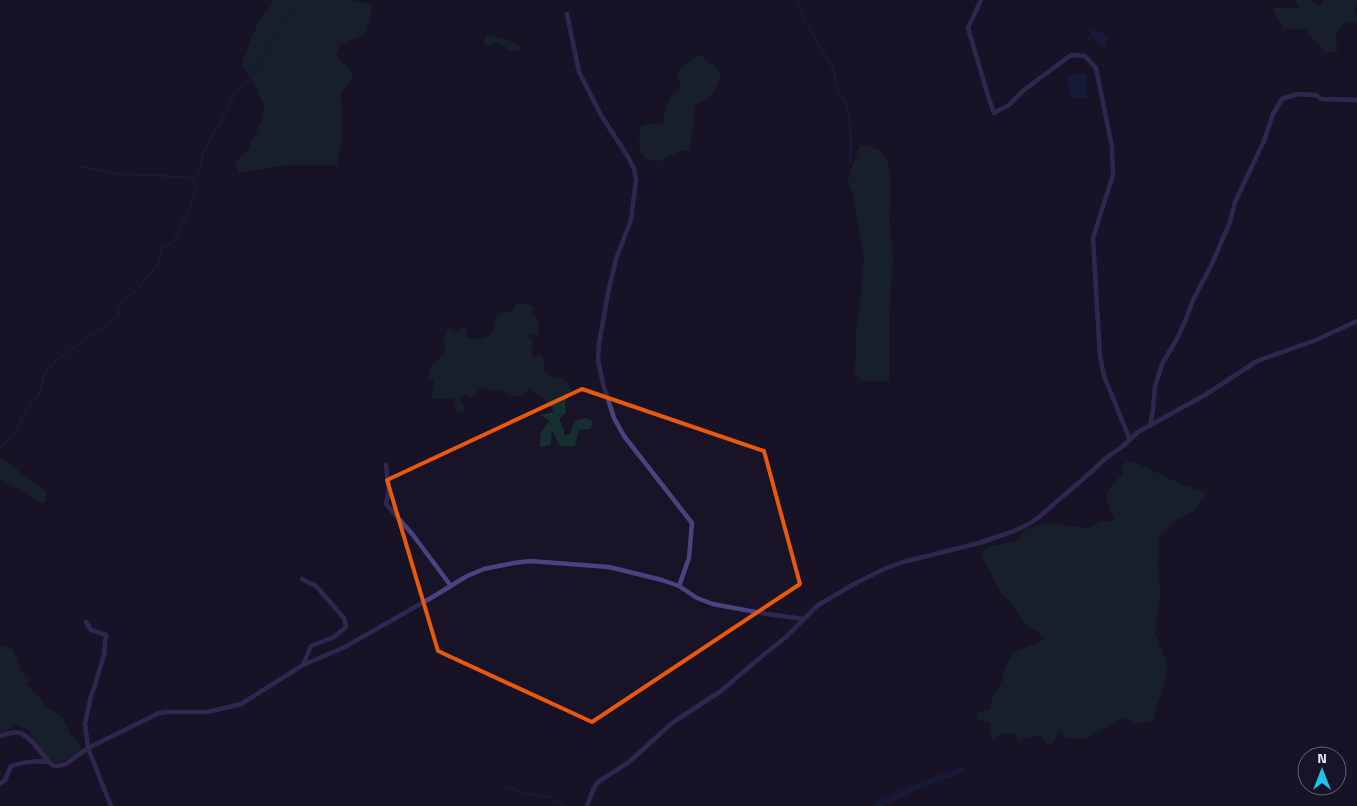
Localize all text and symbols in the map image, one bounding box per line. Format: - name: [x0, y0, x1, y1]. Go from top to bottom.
- north arrow: [1297, 746, 1347, 796]
- text: N: [1317, 747, 1327, 768]

